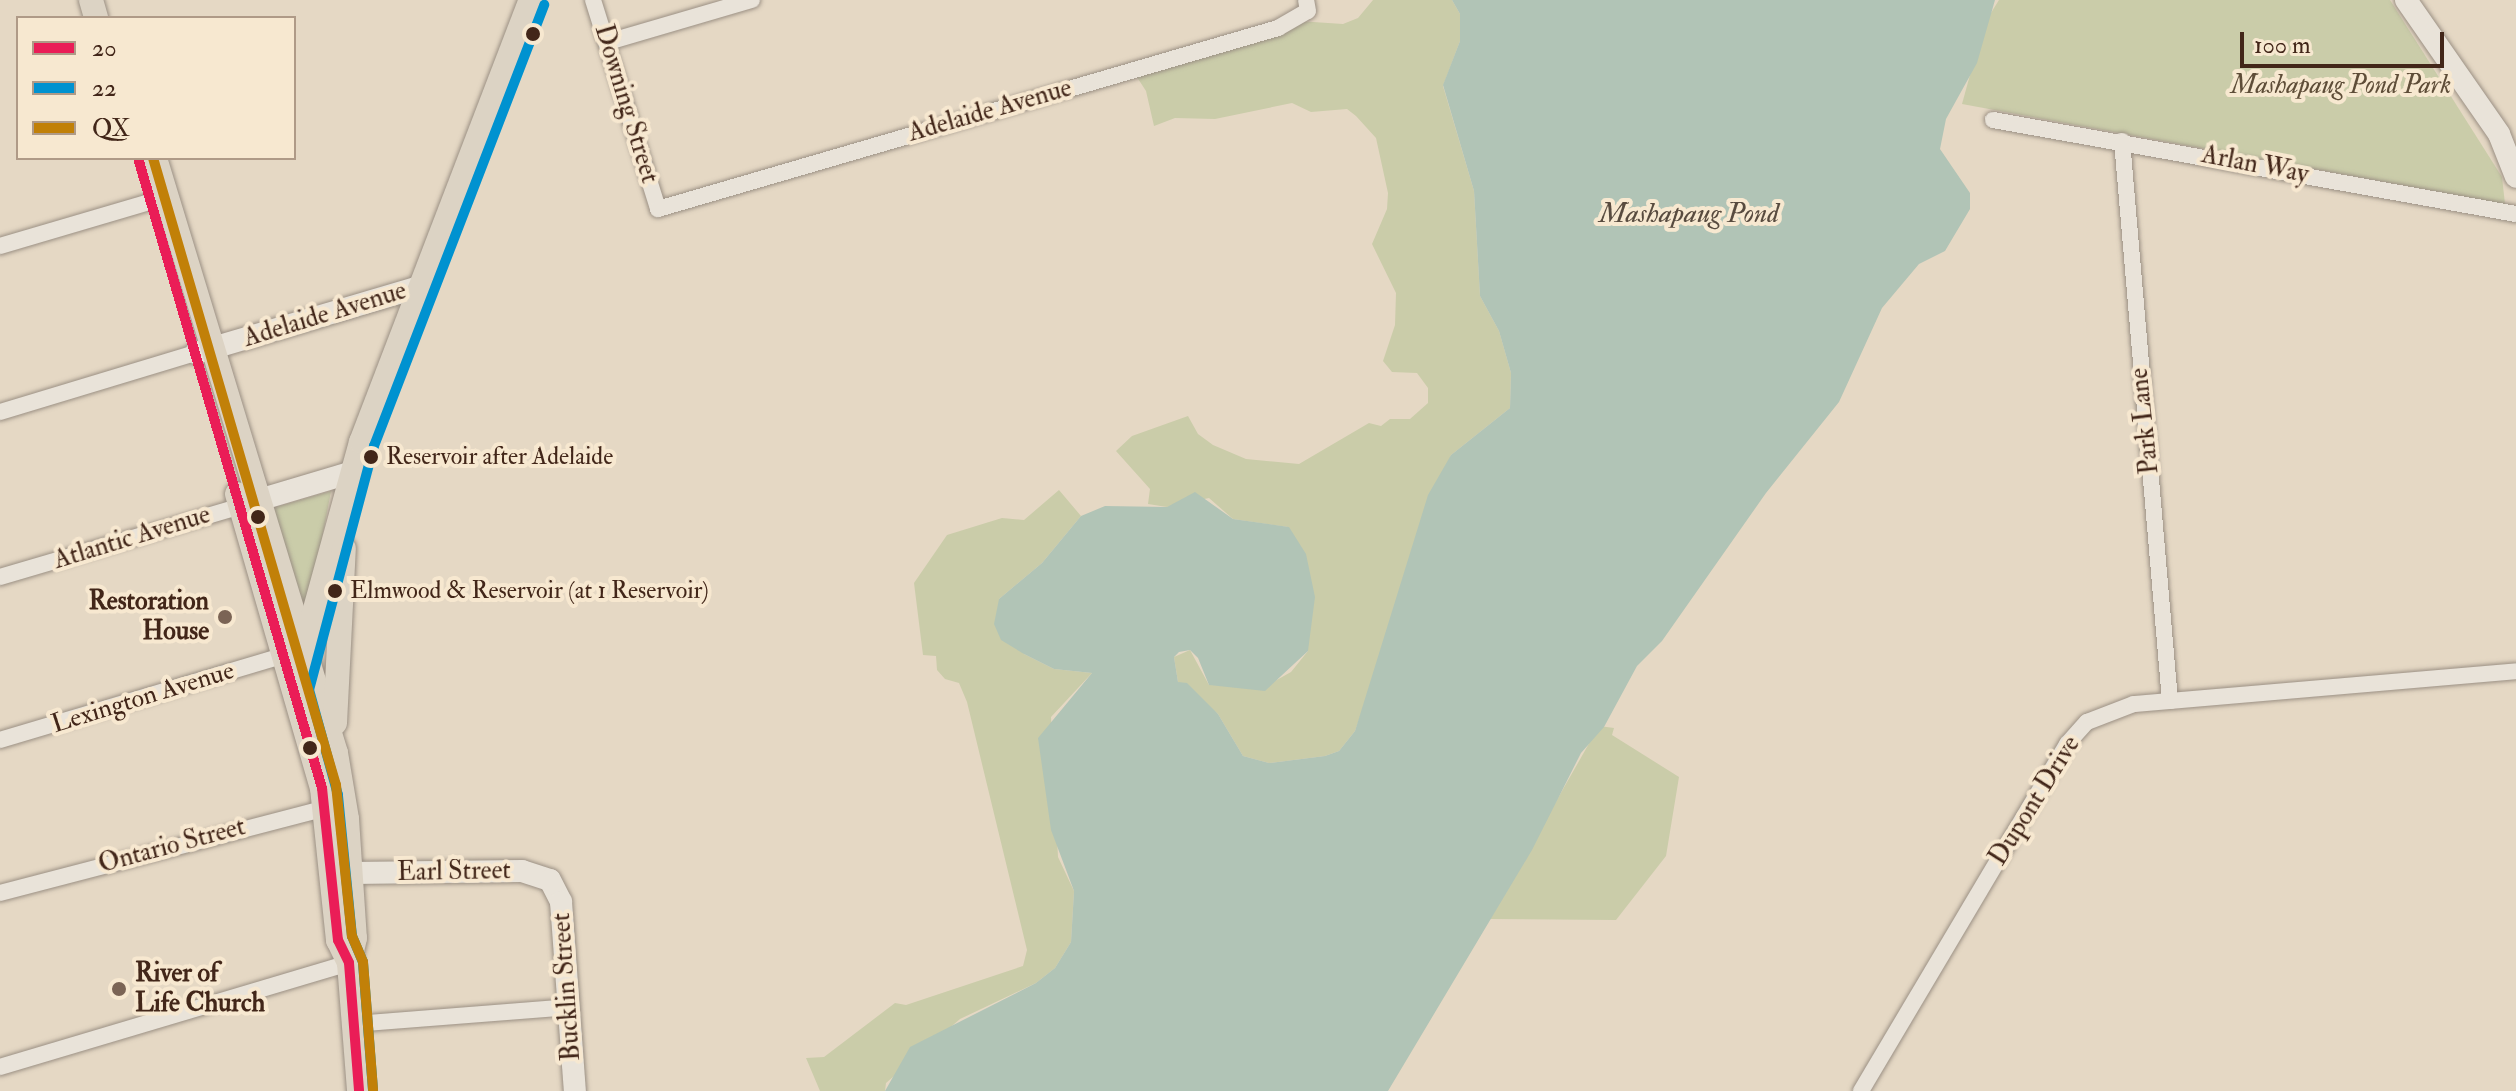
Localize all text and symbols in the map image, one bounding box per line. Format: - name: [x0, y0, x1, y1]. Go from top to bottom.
- legend: [16, 16, 296, 160]
- scale bar: [2244, 16, 2448, 66]
- street label: Downing Street: [587, 21, 665, 187]
- unlabelled marker: [525, 26, 541, 42]
- text: 100 m: [2254, 30, 2311, 61]
- text: 20: [92, 33, 116, 64]
- park label: Mashapaug Pond Park: [2231, 70, 2451, 102]
- text: 22: [92, 73, 116, 104]
- street label: Adelaide Avenue: [905, 73, 1075, 149]
- text: QX: [92, 113, 130, 144]
- street label: Arlan Way: [2199, 139, 2311, 191]
- water label: Mashapaug Pond: [1599, 197, 1779, 231]
- street label: Adelaide Avenue: [240, 275, 410, 355]
- street label: Park Lane: [2124, 366, 2166, 476]
- place label: Reservoir after Adelaide: [386, 443, 613, 471]
- marker: Reservoir after Adelaide: [363, 449, 379, 465]
- street label: Atlantic Avenue: [50, 499, 214, 577]
- unlabelled marker: [250, 509, 266, 525]
- place label: Elmwood & Reservoir (at 1 Reservoir): [350, 577, 709, 605]
- marker: Elmwood & Reservoir (at 1 Reservoir): [327, 583, 343, 599]
- place label: Restoration House: [88, 586, 209, 648]
- marker: Restoration House: [216, 608, 234, 626]
- street label: Lexington Avenue: [48, 655, 238, 741]
- street label: Dupont Drive: [1983, 730, 2087, 872]
- unlabelled marker: [302, 740, 318, 756]
- street label: Ontario Street: [95, 811, 249, 881]
- street label: Earl Street: [397, 855, 511, 889]
- street label: Bucklin Street: [546, 912, 588, 1062]
- place label: River of Life Church: [135, 958, 265, 1020]
- marker: River of Life Church: [110, 980, 128, 998]

